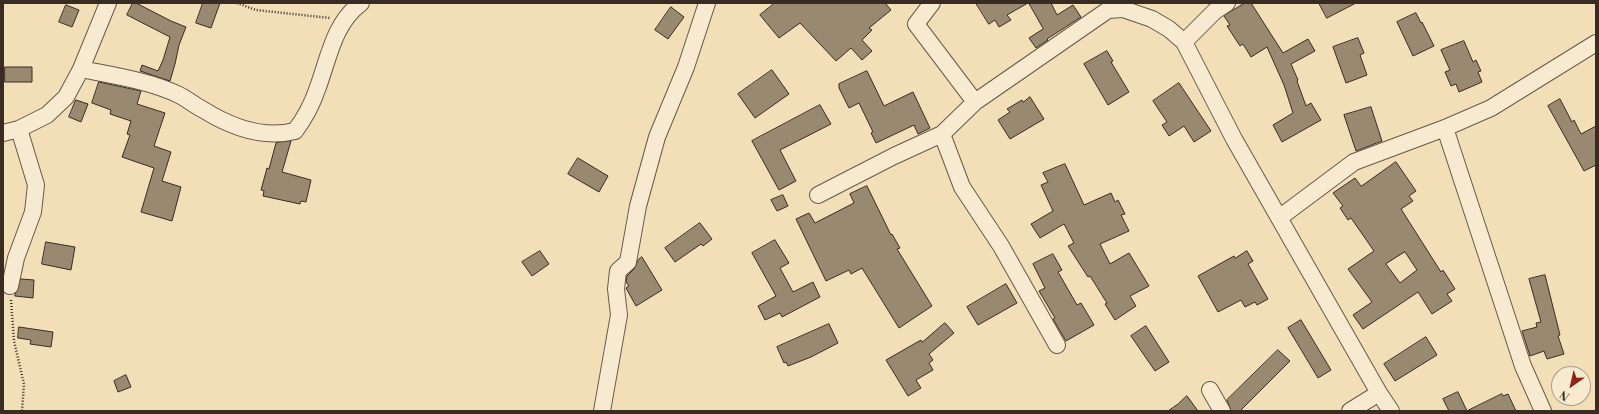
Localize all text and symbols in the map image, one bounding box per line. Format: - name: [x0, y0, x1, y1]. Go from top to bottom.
- north arrow: [1551, 366, 1591, 406]
- text: N: [1557, 387, 1572, 403]

